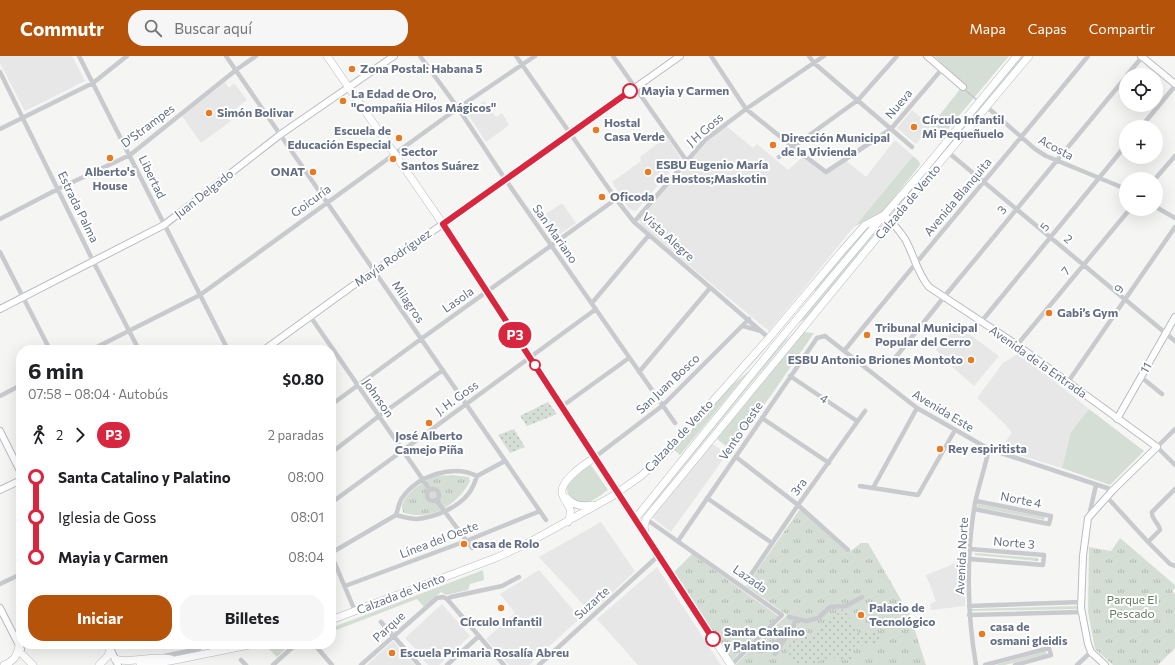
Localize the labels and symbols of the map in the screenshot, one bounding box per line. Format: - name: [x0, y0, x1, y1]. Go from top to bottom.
- place label: Zona Postal: Habana 5: [360, 61, 483, 75]
- marker: Zona Postal: Habana 5: [347, 64, 357, 74]
- marker: Mayia y Carmen: [622, 83, 638, 99]
- place label: Mayia y Carmen: [641, 83, 729, 97]
- place label: La Edad de Oro, "Compañia Hilos Mágicos": [351, 86, 496, 114]
- street label: Nueva: [882, 86, 915, 121]
- marker: La Edad de Oro, "Compañia Hilos Mágicos": [338, 96, 348, 106]
- street label: D'Strampes: [118, 101, 177, 150]
- place label: Simón Bolivar: [217, 105, 294, 119]
- marker: Simón Bolivar: [204, 108, 214, 118]
- street label: J H Goss: [683, 110, 726, 150]
- place label: Círculo Infantil Mi Pequeñuelo: [922, 112, 1004, 140]
- place label: Hostal Casa Verde: [604, 115, 665, 143]
- marker: Círculo Infantil Mi Pequeñuelo: [909, 122, 919, 132]
- place label: Escuela de Educación Especial: [287, 123, 391, 151]
- marker: Hostal Casa Verde: [591, 125, 601, 135]
- place label: Dirección Municipal de la Vivienda: [781, 130, 890, 158]
- street label: Acosta: [1037, 132, 1076, 162]
- marker: Escuela de Educación Especial: [394, 133, 404, 143]
- marker: Dirección Municipal de la Vivienda: [768, 140, 778, 150]
- place label: Sector Santos Suárez: [401, 144, 479, 172]
- marker: Alberto's House: [105, 153, 115, 163]
- street label: Libertad: [136, 153, 169, 200]
- marker: Sector Santos Suárez: [388, 154, 398, 164]
- street label: Avenida Blanquita: [921, 155, 994, 238]
- place label: ESBU Eugenio María de Hostos;Maskotin: [656, 157, 768, 185]
- street label: Calzada de Vento: [872, 161, 943, 242]
- place label: Alberto's House: [85, 164, 136, 192]
- place label: ONAT: [271, 164, 305, 178]
- street label: Juan Delgado: [171, 166, 236, 221]
- marker: ONAT: [308, 167, 318, 177]
- marker: ESBU Eugenio María de Hostos;Maskotin: [643, 167, 653, 177]
- street label: Estrada Palma: [56, 169, 102, 244]
- street label: Goicuría: [288, 181, 333, 219]
- place label: Oficoda: [610, 189, 654, 203]
- marker: Oficoda: [597, 192, 607, 202]
- street label: San Mariano: [530, 201, 581, 265]
- street label: 3: [994, 202, 1009, 216]
- street label: Vista Alegre: [640, 209, 698, 263]
- street label: 5: [1037, 219, 1052, 234]
- street label: Mayía Rodríguez: [351, 225, 434, 289]
- street label: 2: [1062, 231, 1076, 246]
- street label: 7: [1058, 263, 1073, 277]
- street label: Milagros: [390, 278, 428, 325]
- street label: 9: [1110, 281, 1126, 295]
- street label: Lasola: [439, 283, 476, 315]
- place label: Gabi’s Gym: [1057, 305, 1118, 319]
- marker: Gabi’s Gym: [1044, 308, 1054, 318]
- place label: Tribunal Municipal Popular del Cerro: [875, 320, 978, 348]
- line badge: P3: [497, 322, 533, 348]
- street label: Avenida de la Entrada: [987, 322, 1090, 400]
- marker: Tribunal Municipal Popular del Cerro: [862, 330, 872, 340]
- street label: San Juan Bosco: [633, 350, 703, 417]
- place label: ESBU Antonio Briones Montoto: [788, 352, 963, 366]
- marker: ESBU Antonio Briones Montoto: [966, 355, 976, 365]
- unlabelled marker: [529, 359, 541, 371]
- street label: 11: [1137, 360, 1154, 375]
- street label: Johnson: [360, 375, 397, 420]
- street label: J. H. Goss: [432, 377, 481, 418]
- street label: Avenida Este: [910, 386, 977, 434]
- street label: 4: [818, 390, 831, 406]
- street label: Calzada de Vento: [641, 396, 715, 474]
- street label: Vento Oeste: [715, 398, 765, 462]
- marker: José Alberto Camejo Piña: [424, 418, 434, 428]
- place label: José Alberto Camejo Piña: [395, 428, 463, 456]
- place label: Rey espiritista: [948, 441, 1027, 455]
- marker: Rey espiritista: [935, 444, 945, 454]
- street label: 3ra: [787, 475, 809, 498]
- street label: Norte 4: [999, 488, 1043, 510]
- street label: Avenida Norte: [952, 517, 970, 595]
- street label: Línea del Oeste: [397, 518, 480, 560]
- street label: Norte 3: [993, 533, 1035, 551]
- place label: casa de Rolo: [472, 536, 539, 550]
- marker: casa de Rolo: [459, 539, 469, 549]
- street label: Lazada: [731, 561, 770, 595]
- street label: Calzada de Vento: [355, 570, 447, 616]
- street label: Suzarte: [571, 583, 612, 621]
- park label: Parque El Pescado: [1107, 592, 1157, 620]
- place label: Palacio de Tecnológico: [869, 600, 935, 628]
- marker: Círculo Infantil: [496, 603, 506, 613]
- street label: Parque: [369, 608, 407, 644]
- marker: Palacio de Tecnológico: [856, 610, 866, 620]
- place label: Círculo Infantil: [460, 614, 542, 628]
- place label: casa de osmani gleidis: [990, 619, 1068, 647]
- place label: Santa Catalino y Palatino: [724, 624, 805, 652]
- marker: casa de osmani gleidis: [977, 629, 987, 639]
- marker: Santa Catalino y Palatino: [705, 631, 721, 647]
- place label: Escuela Primaria Rosalía Abreu: [400, 645, 569, 659]
- marker: Escuela Primaria Rosalía Abreu: [387, 648, 397, 658]

